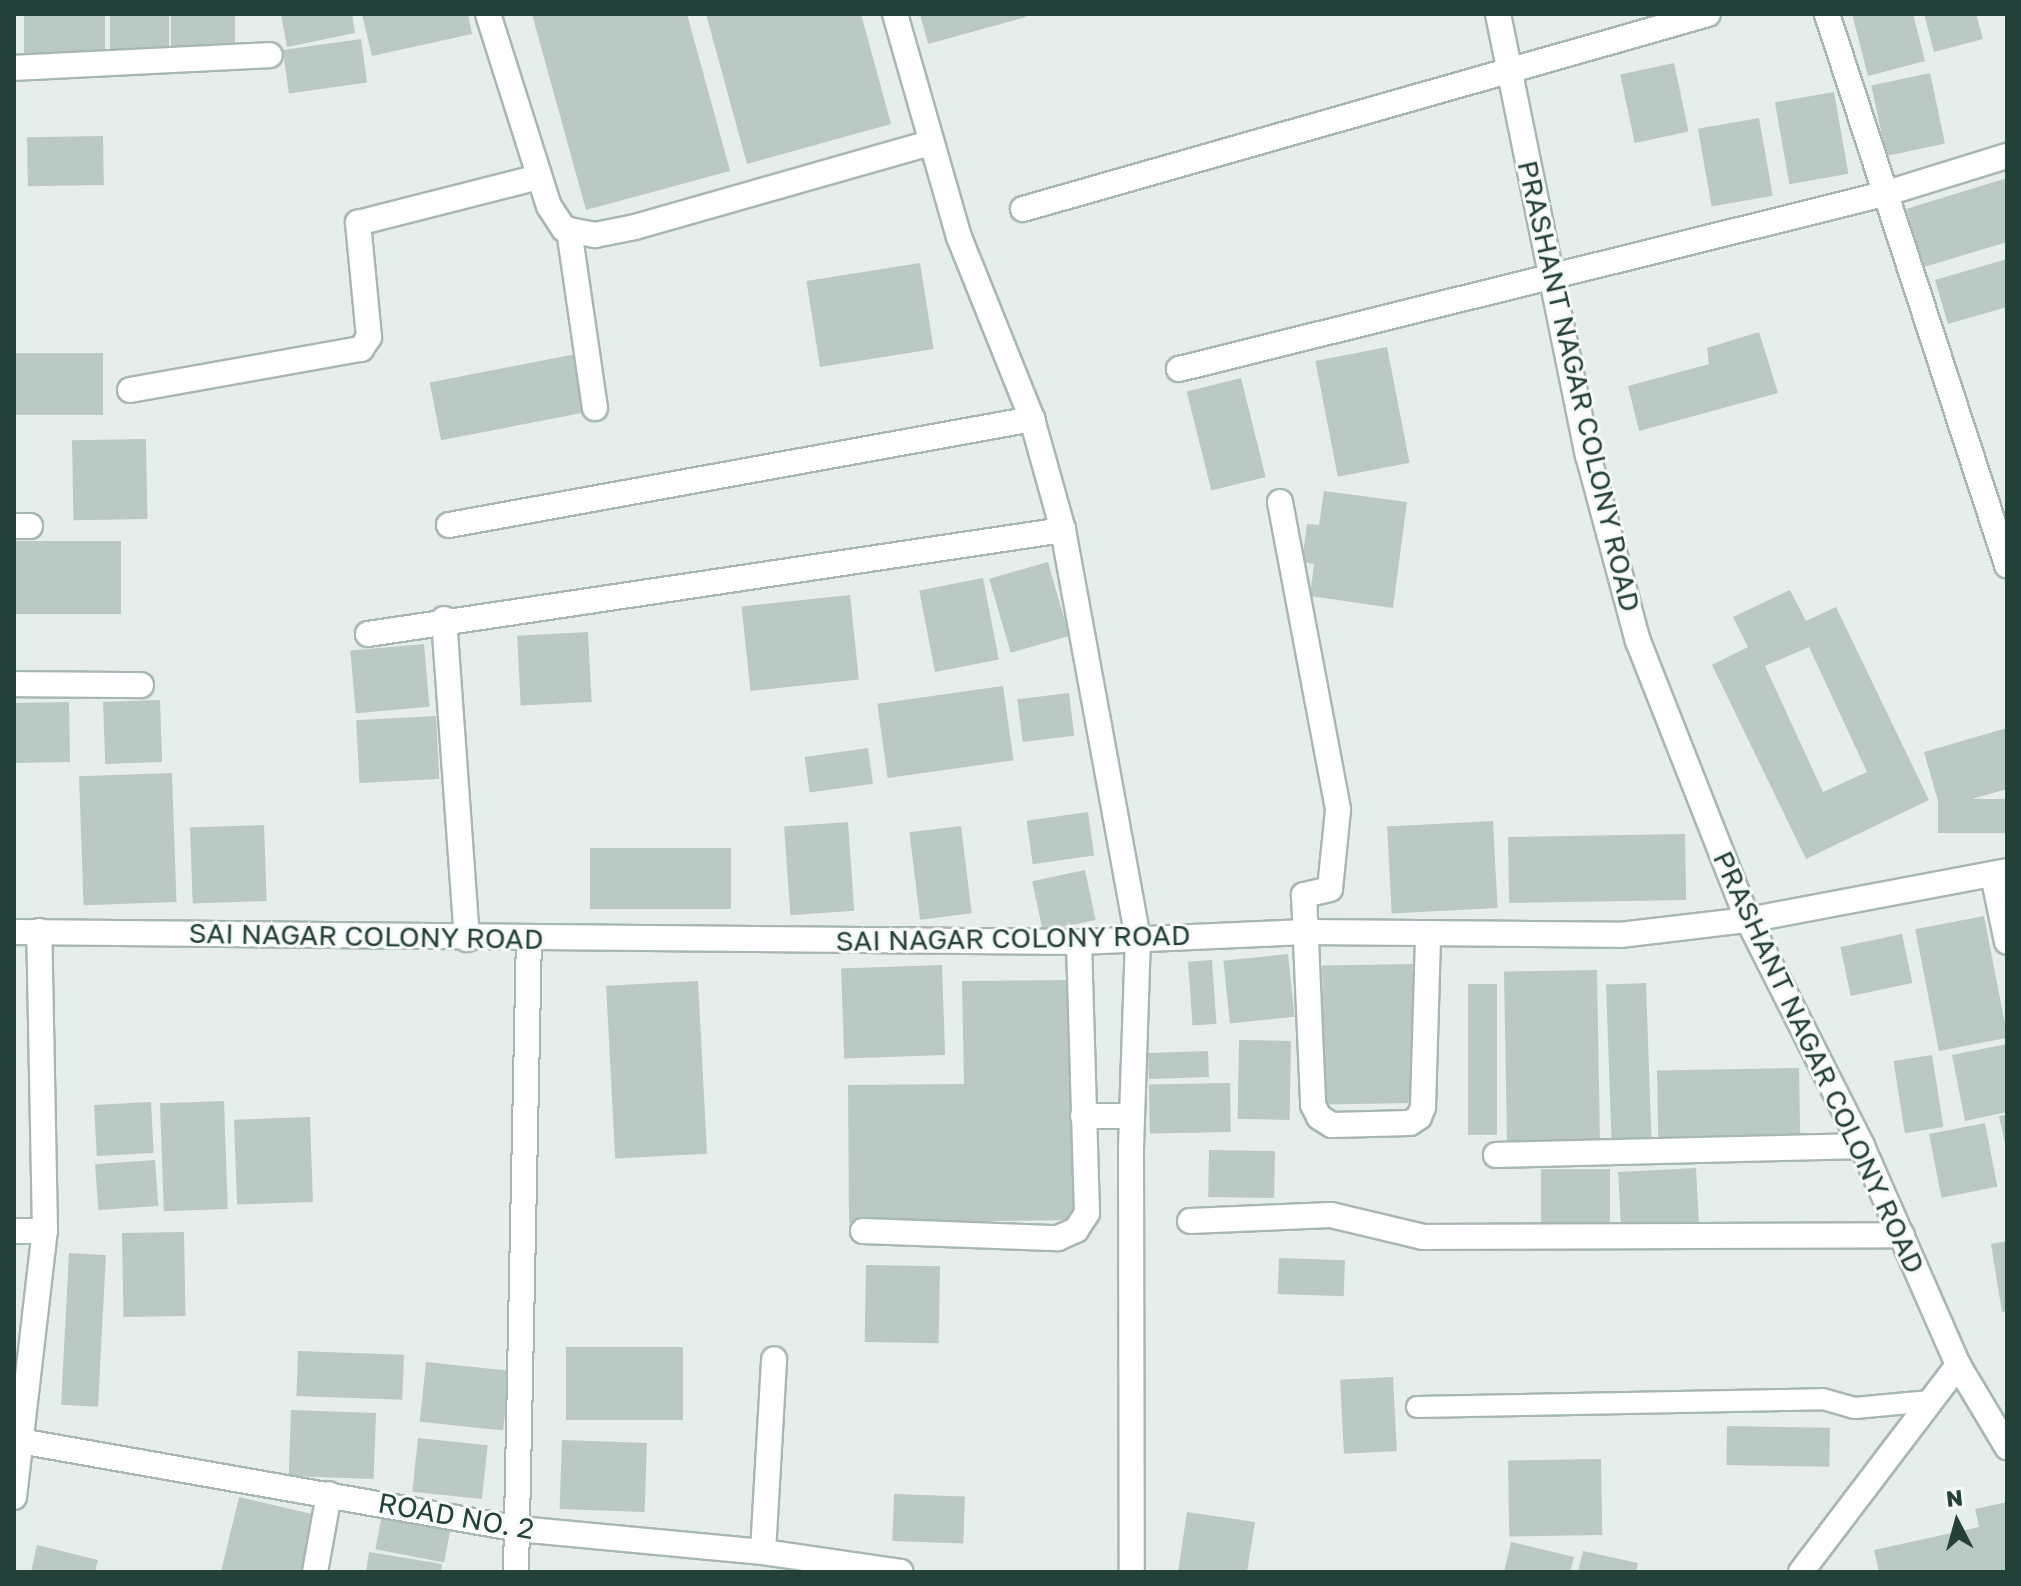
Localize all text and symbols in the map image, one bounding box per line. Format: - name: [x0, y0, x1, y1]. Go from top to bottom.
- street label: PRASHANT NAGAR COLONY ROAD: [1511, 157, 1647, 615]
- street label: PRASHANT NAGAR COLONY ROAD: [1706, 846, 1932, 1278]
- street label: SAI NAGAR COLONY ROAD: [188, 916, 544, 956]
- street label: SAI NAGAR COLONY ROAD: [835, 918, 1191, 958]
- north arrow: [1917, 1482, 1997, 1562]
- text: N: [1945, 1483, 1964, 1512]
- street label: ROAD NO. 2: [375, 1486, 537, 1546]

